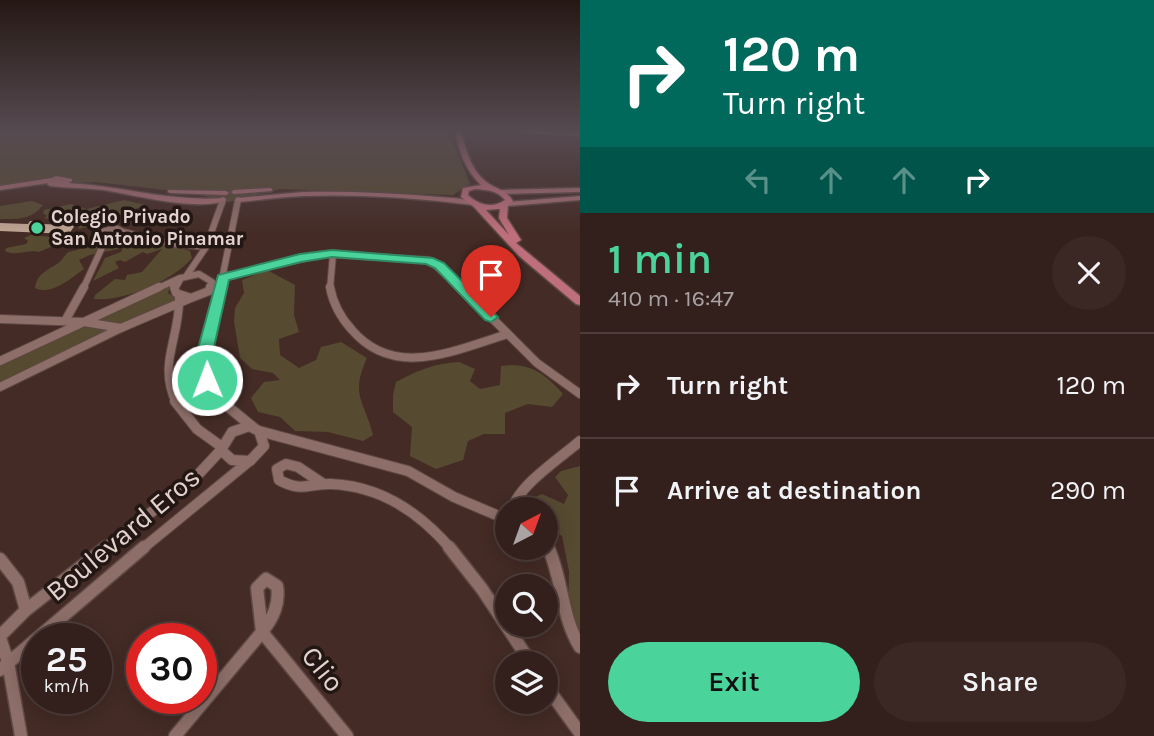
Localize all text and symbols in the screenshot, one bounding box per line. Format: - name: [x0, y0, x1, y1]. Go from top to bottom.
- text: 120 m: [723, 26, 860, 83]
- icon: right: [608, 28, 699, 119]
- text: Turn right: [723, 85, 865, 122]
- icon: left: [739, 161, 777, 199]
- icon: ahead: [812, 161, 850, 199]
- icon: ahead: [885, 161, 923, 199]
- icon: right: [958, 161, 996, 199]
- place label: Colegio Privado San Antonio Pinamar: [51, 206, 244, 250]
- marker: Colegio Privado San Antonio Pinamar: [29, 220, 45, 236]
- text: 1 min: [608, 234, 712, 284]
- button: close: [1052, 236, 1126, 310]
- pin: [461, 245, 521, 317]
- icon: arrive: [472, 256, 510, 294]
- text: 410 m · 16:47: [608, 285, 734, 312]
- position arrow: [170, 343, 244, 417]
- icon: right: [608, 367, 646, 405]
- text: Turn right: [667, 370, 788, 401]
- text: 120 m: [1056, 370, 1126, 401]
- street label: Boulevard Eros: [39, 460, 207, 608]
- icon: arrive: [608, 472, 646, 510]
- text: Arrive at destination: [667, 475, 921, 506]
- text: 290 m: [1050, 475, 1126, 506]
- north arrow: [495, 497, 558, 560]
- map controls: [495, 497, 558, 714]
- button: search: [495, 574, 558, 637]
- speed limit sign: 30: [126, 623, 217, 714]
- text: 25: [46, 639, 87, 680]
- street label: Clio: [295, 640, 351, 698]
- button: Exit: [608, 642, 860, 722]
- button: Share: [874, 642, 1126, 722]
- button: layers: [495, 651, 558, 714]
- text: km/h: [44, 675, 89, 697]

